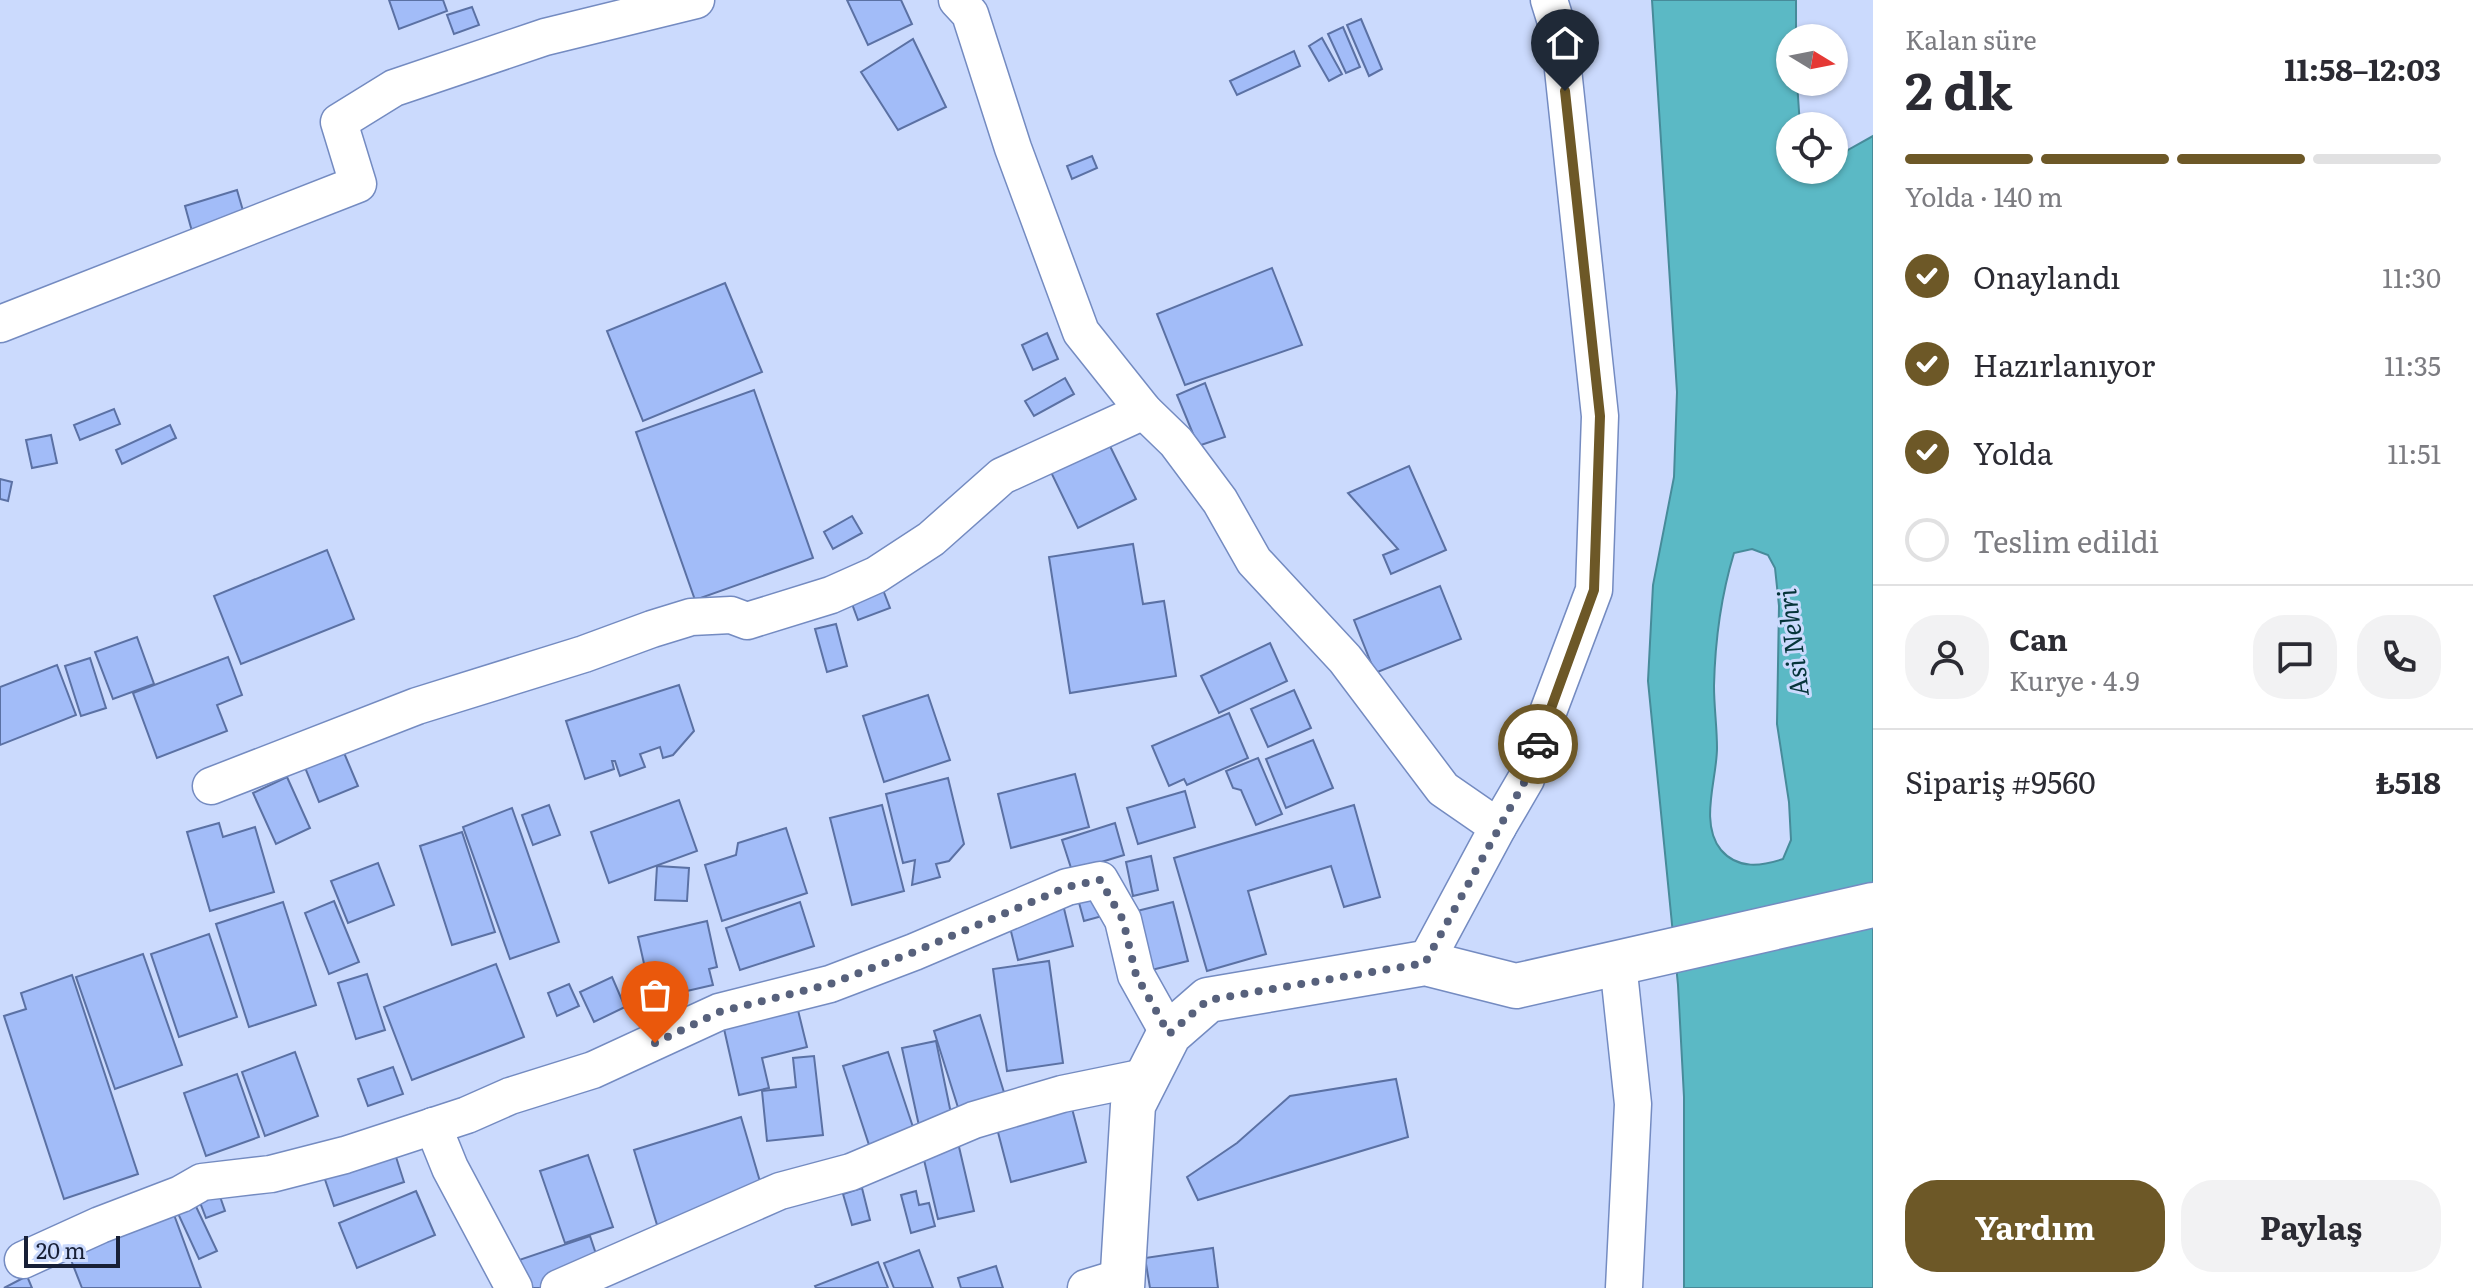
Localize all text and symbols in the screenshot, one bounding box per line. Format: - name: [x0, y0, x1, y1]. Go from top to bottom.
- pin: [1531, 9, 1599, 91]
- text: Kalan süre: [1905, 19, 2037, 58]
- icon: home: [1543, 21, 1587, 65]
- north arrow: [1776, 24, 1848, 96]
- map controls: [1776, 24, 1848, 184]
- text: 11:58–12:03: [2284, 46, 2441, 90]
- text: 2 dk: [1905, 49, 2012, 126]
- button: locate: [1776, 112, 1848, 184]
- text: Yolda · 140 m: [1905, 176, 2063, 215]
- icon: check: [1905, 254, 1949, 298]
- text: Onaylandı: [1973, 254, 2120, 298]
- text: 11:30: [2382, 257, 2441, 296]
- icon: check: [1905, 342, 1949, 386]
- text: Hazırlanıyor: [1973, 342, 2155, 386]
- text: 11:35: [2384, 345, 2441, 384]
- icon: check: [1905, 430, 1949, 474]
- text: Yolda: [1973, 430, 2053, 474]
- text: 11:51: [2387, 433, 2441, 472]
- text: Teslim edildi: [1973, 518, 2159, 562]
- water label: Asi Nehri: [1765, 587, 1817, 699]
- button: person: [1905, 615, 1989, 699]
- button: chat: [2253, 615, 2337, 699]
- button: phone: [2357, 615, 2441, 699]
- text: Can: [2009, 616, 2068, 660]
- text: Kurye · 4.9: [2009, 660, 2140, 699]
- courier: [1498, 704, 1578, 784]
- icon: car: [1516, 722, 1560, 766]
- text: Sipariş #9560: [1905, 759, 2096, 803]
- text: ₺518: [2375, 759, 2441, 803]
- pin: [621, 961, 689, 1043]
- icon: bag: [633, 973, 677, 1017]
- button: Yardım: [1905, 1180, 2165, 1272]
- button: Paylaş: [2181, 1180, 2441, 1272]
- scale bar: [24, 1232, 120, 1268]
- text: 20 m: [36, 1233, 86, 1266]

